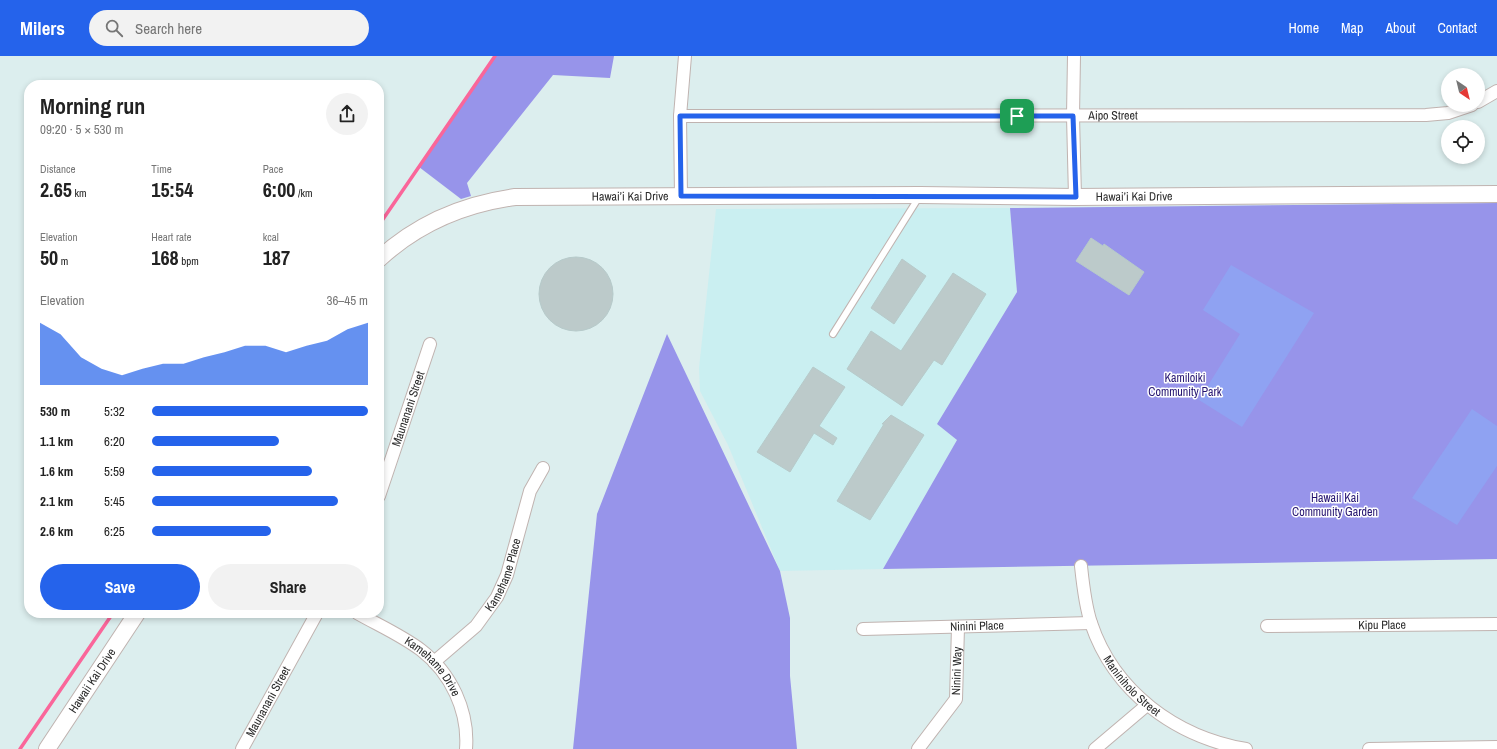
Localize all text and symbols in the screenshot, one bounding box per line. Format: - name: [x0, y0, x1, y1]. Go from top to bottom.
- search box: [89, 10, 369, 46]
- text: Milers: [20, 15, 65, 41]
- icon: search: [103, 17, 125, 39]
- text: Search here: [135, 18, 202, 39]
- text: Home: [1288, 19, 1319, 37]
- text: Map: [1341, 19, 1363, 37]
- text: About: [1385, 19, 1415, 37]
- text: Contact: [1437, 19, 1477, 37]
- north arrow: [1441, 68, 1485, 112]
- map controls: [1441, 68, 1485, 164]
- text: Morning run: [40, 91, 145, 121]
- button: share: [326, 93, 368, 135]
- pin: [1000, 99, 1034, 133]
- icon: arrive: [1006, 105, 1028, 127]
- street label: Aipo Street: [1087, 107, 1138, 123]
- button: locate: [1441, 120, 1485, 164]
- text: 09:20 · 5 × 530 m: [40, 121, 123, 138]
- text: Distance: [40, 162, 76, 176]
- text: Time: [151, 162, 172, 176]
- text: Pace: [263, 162, 283, 176]
- text: 2.65: [40, 176, 72, 203]
- text: 15:54: [151, 176, 193, 203]
- text: 6:00: [263, 176, 295, 203]
- text: km: [72, 186, 86, 200]
- text: /km: [295, 186, 313, 200]
- street label: Hawai’i Kai Drive: [592, 188, 669, 205]
- street label: Hawai’i Kai Drive: [1096, 188, 1173, 205]
- text: Elevation: [40, 230, 78, 244]
- text: Heart rate: [151, 230, 191, 244]
- text: kcal: [263, 230, 279, 244]
- text: 50: [40, 244, 58, 271]
- text: 168: [151, 244, 179, 271]
- text: 187: [263, 244, 290, 271]
- text: m: [58, 254, 68, 268]
- text: bpm: [179, 254, 199, 268]
- text: Elevation: [40, 292, 84, 309]
- text: 36–45 m: [327, 292, 368, 309]
- street label: Maunanani Street: [388, 369, 428, 448]
- park label: Kamiloiki Community Park: [1148, 370, 1222, 400]
- text: 530 m: [40, 403, 70, 420]
- text: 5:32: [104, 403, 125, 420]
- text: 1.1 km: [40, 433, 73, 450]
- text: 6:20: [104, 433, 125, 450]
- text: 1.6 km: [40, 463, 73, 480]
- text: 5:59: [104, 463, 125, 480]
- park label: Hawaii Kai Community Garden: [1292, 490, 1378, 520]
- text: 2.1 km: [40, 493, 73, 510]
- text: 5:45: [104, 493, 125, 510]
- text: 2.6 km: [40, 523, 73, 540]
- text: 6:25: [104, 523, 125, 540]
- street label: Kamehame Place: [481, 537, 525, 615]
- button: Save: [40, 564, 200, 610]
- button: Share: [208, 564, 368, 610]
- street label: Ninini Place: [950, 617, 1004, 635]
- street label: Kipu Place: [1358, 617, 1406, 633]
- street label: Kamehame Drive: [402, 633, 464, 699]
- street label: Hawaii Kai Drive: [65, 645, 119, 716]
- street label: Ninini Way: [948, 646, 965, 695]
- street label: Maniniholo Street: [1099, 653, 1164, 720]
- street label: Maunanani Street: [242, 663, 294, 740]

